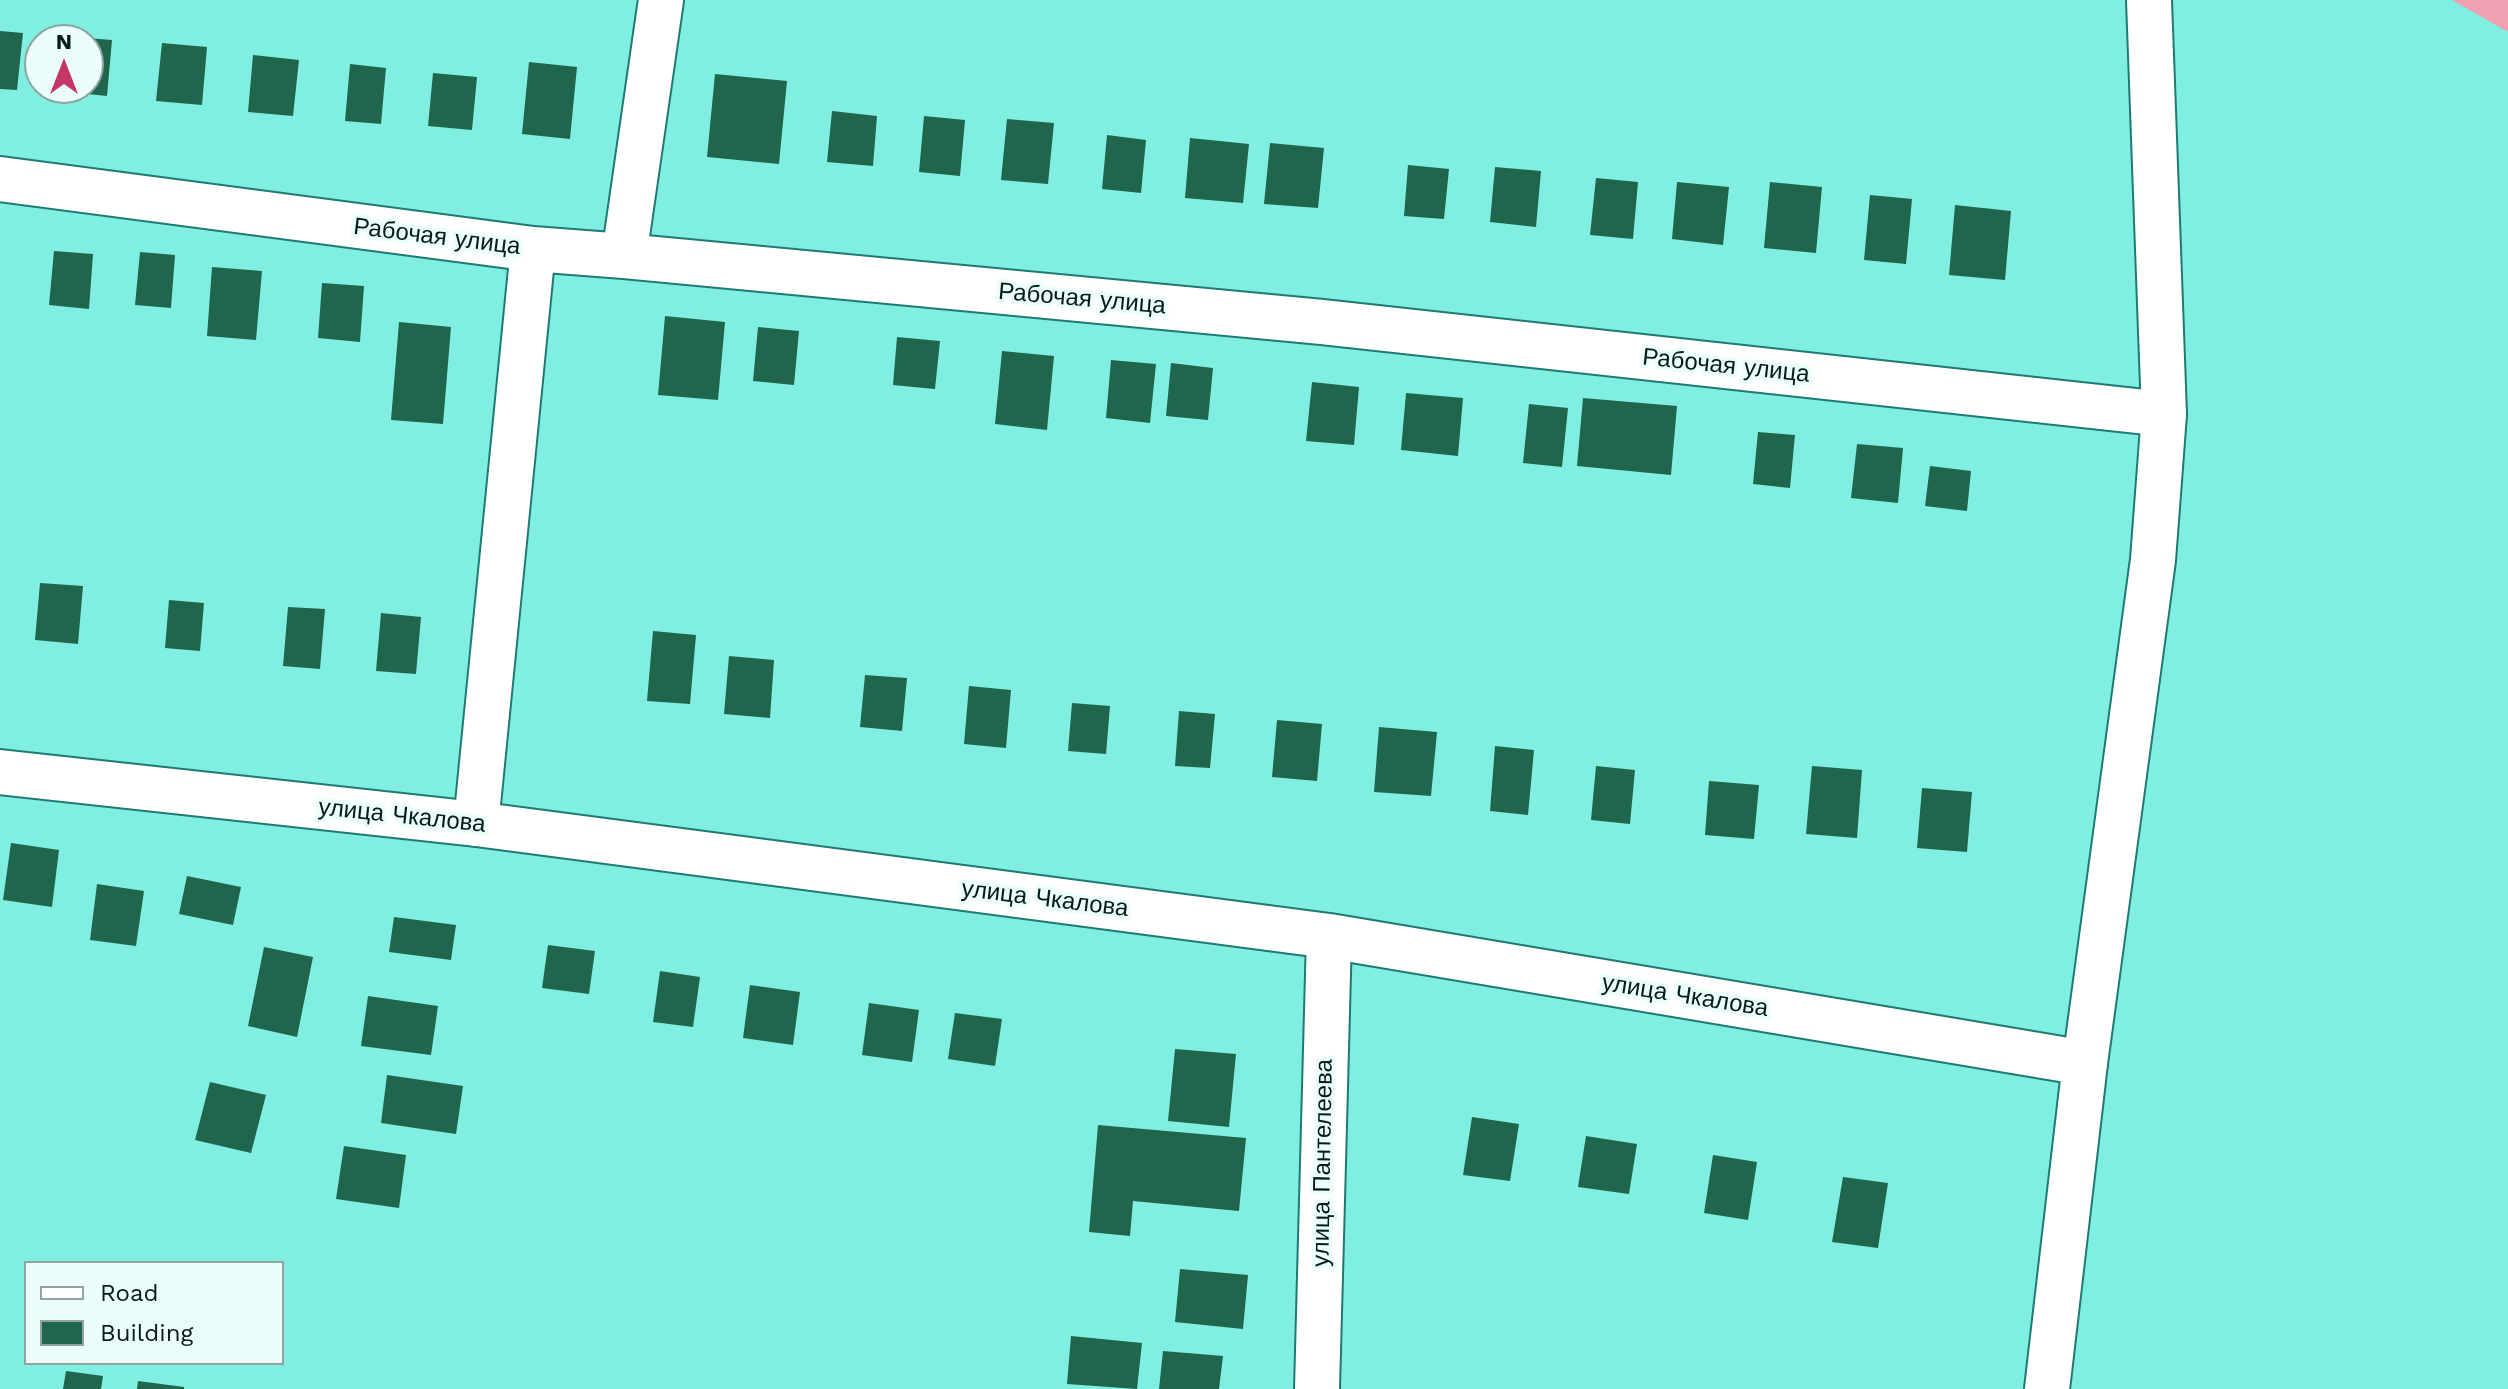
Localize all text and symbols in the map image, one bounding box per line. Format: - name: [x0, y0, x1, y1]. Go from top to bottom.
- north arrow: [24, 24, 104, 104]
- text: N: [56, 29, 72, 54]
- street label: Рабочая улица: [352, 212, 522, 262]
- street label: Рабочая улица: [997, 277, 1167, 321]
- street label: Рабочая улица: [1641, 343, 1811, 389]
- street label: улица Чкалова: [317, 793, 487, 839]
- street label: улица Чкалова: [960, 874, 1130, 924]
- street label: улица Чкалова: [1600, 969, 1770, 1023]
- street label: улица Пантелеева: [1307, 1059, 1339, 1267]
- legend: [24, 1261, 284, 1365]
- text: Road: [100, 1279, 159, 1307]
- text: Building: [100, 1319, 193, 1347]

